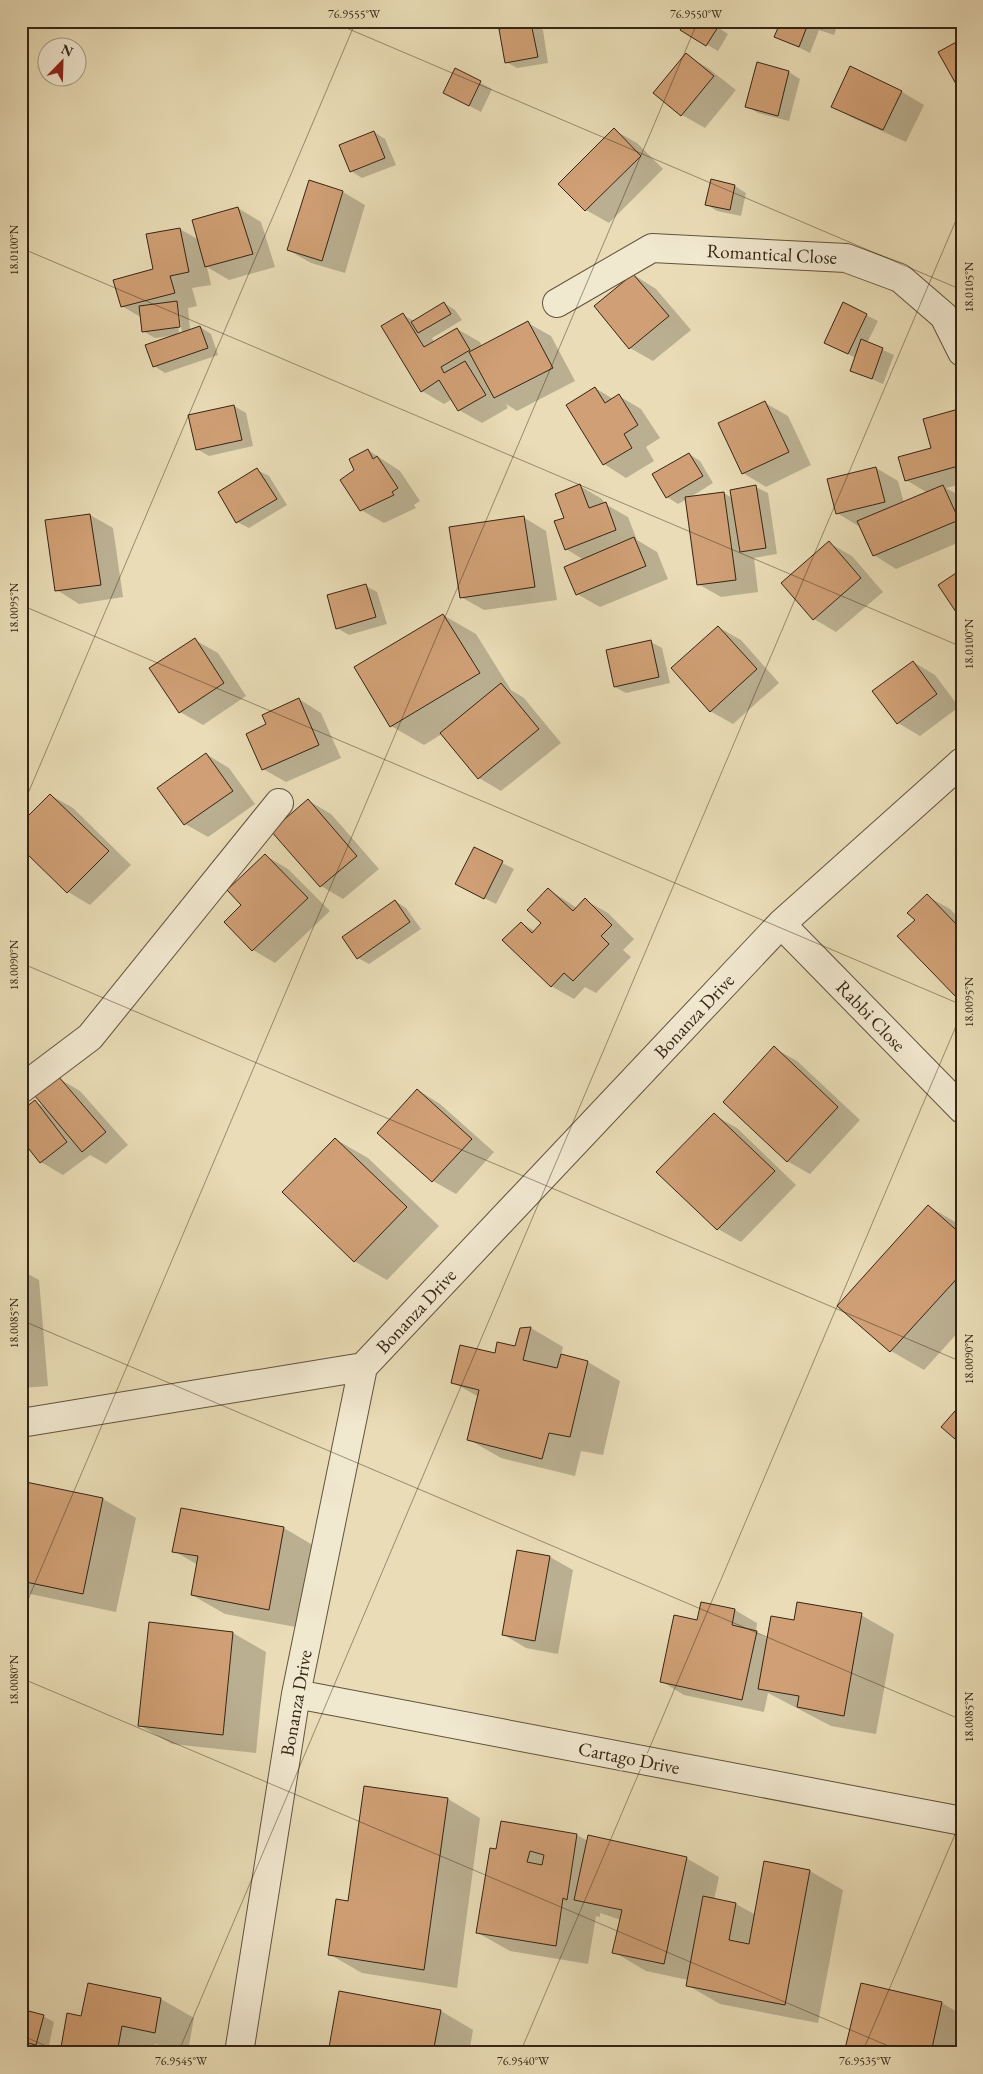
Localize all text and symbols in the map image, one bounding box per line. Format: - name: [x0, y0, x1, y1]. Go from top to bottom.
- text: 76.9555°W: [328, 6, 381, 22]
- text: 76.9550°W: [670, 6, 723, 22]
- north arrow: [38, 38, 88, 88]
- text: N: [58, 40, 76, 61]
- text: 18.0100°N: [6, 224, 22, 275]
- street label: Romantical Close: [706, 238, 838, 270]
- text: 18.0105°N: [961, 261, 977, 312]
- text: 18.0095°N: [6, 582, 22, 633]
- text: 18.0100°N: [961, 618, 977, 669]
- text: 18.0090°N: [6, 939, 22, 990]
- street label: Bonanza Drive: [648, 968, 740, 1064]
- street label: Rabbi Close: [831, 975, 911, 1057]
- text: 18.0095°N: [961, 976, 977, 1027]
- street label: Bonanza Drive: [370, 1263, 462, 1359]
- text: 18.0085°N: [6, 1297, 22, 1348]
- text: 18.0090°N: [961, 1333, 977, 1384]
- street label: Bonanza Drive: [274, 1648, 318, 1758]
- text: 18.0080°N: [6, 1654, 22, 1705]
- text: 18.0085°N: [961, 1691, 977, 1742]
- street label: Cartago Drive: [576, 1736, 682, 1780]
- text: 76.9545°W: [155, 2053, 208, 2069]
- text: 76.9540°W: [497, 2053, 550, 2069]
- text: 76.9535°W: [839, 2053, 892, 2069]

